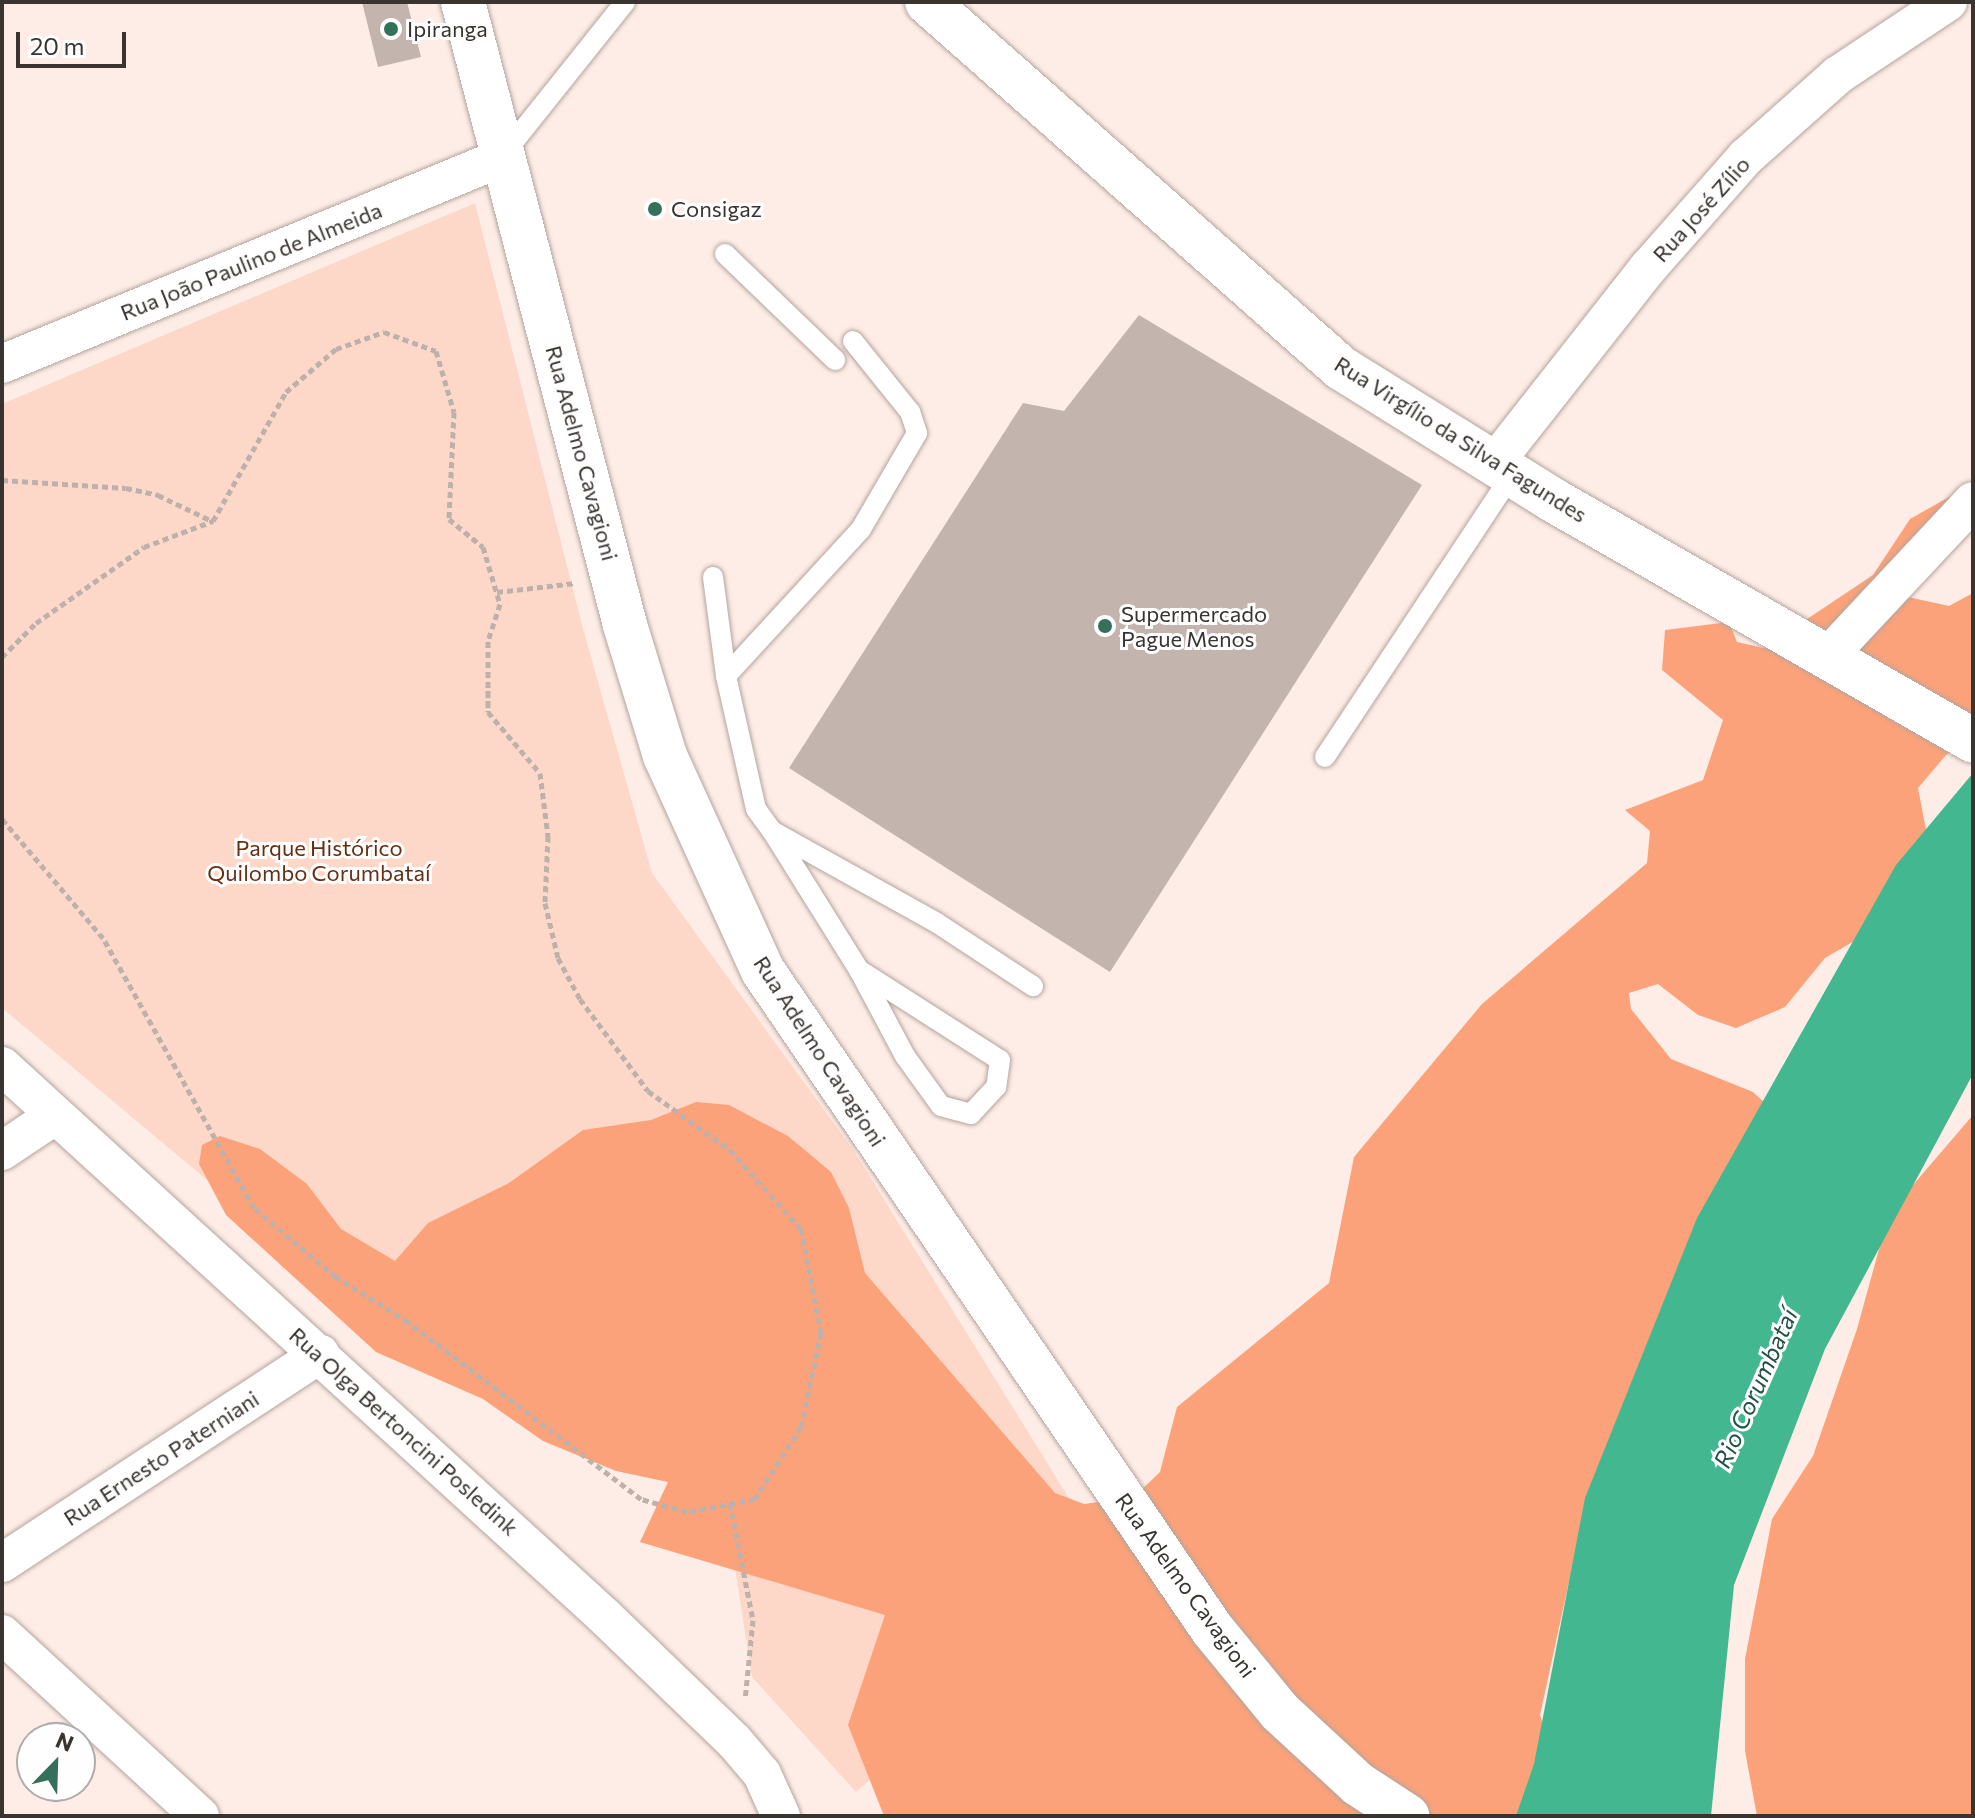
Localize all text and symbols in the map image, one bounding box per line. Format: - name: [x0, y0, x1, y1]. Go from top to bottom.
- scale bar: [20, 16, 130, 66]
- place label: Ipiranga: [407, 16, 488, 42]
- marker: Ipiranga: [382, 20, 400, 38]
- text: 20 m: [30, 31, 84, 60]
- street label: Rua José Zílio: [1647, 151, 1755, 267]
- street label: Rua João Paulino de Almeida: [116, 196, 386, 326]
- place label: Consigaz: [671, 196, 762, 222]
- marker: Consigaz: [646, 200, 664, 218]
- street label: Rua Adelmo Cavagioni: [541, 343, 623, 563]
- street label: Rua Virgílio da Silva Fagundes: [1330, 350, 1592, 528]
- place label: Supermercado Pague Menos: [1121, 600, 1267, 652]
- marker: Supermercado Pague Menos: [1096, 617, 1114, 635]
- park label: Parque Histórico Quilombo Corumbataí: [207, 834, 431, 886]
- street label: Rua Adelmo Cavagioni: [749, 951, 891, 1151]
- water label: Rio Corumbataí: [1707, 1304, 1803, 1472]
- street label: Rua Olga Bertoncini Posledink: [284, 1321, 524, 1541]
- street label: Rua Ernesto Paterniani: [58, 1385, 264, 1531]
- street label: Rua Adelmo Cavagioni: [1110, 1488, 1262, 1682]
- north arrow: [16, 1722, 96, 1802]
- text: N: [52, 1726, 78, 1757]

